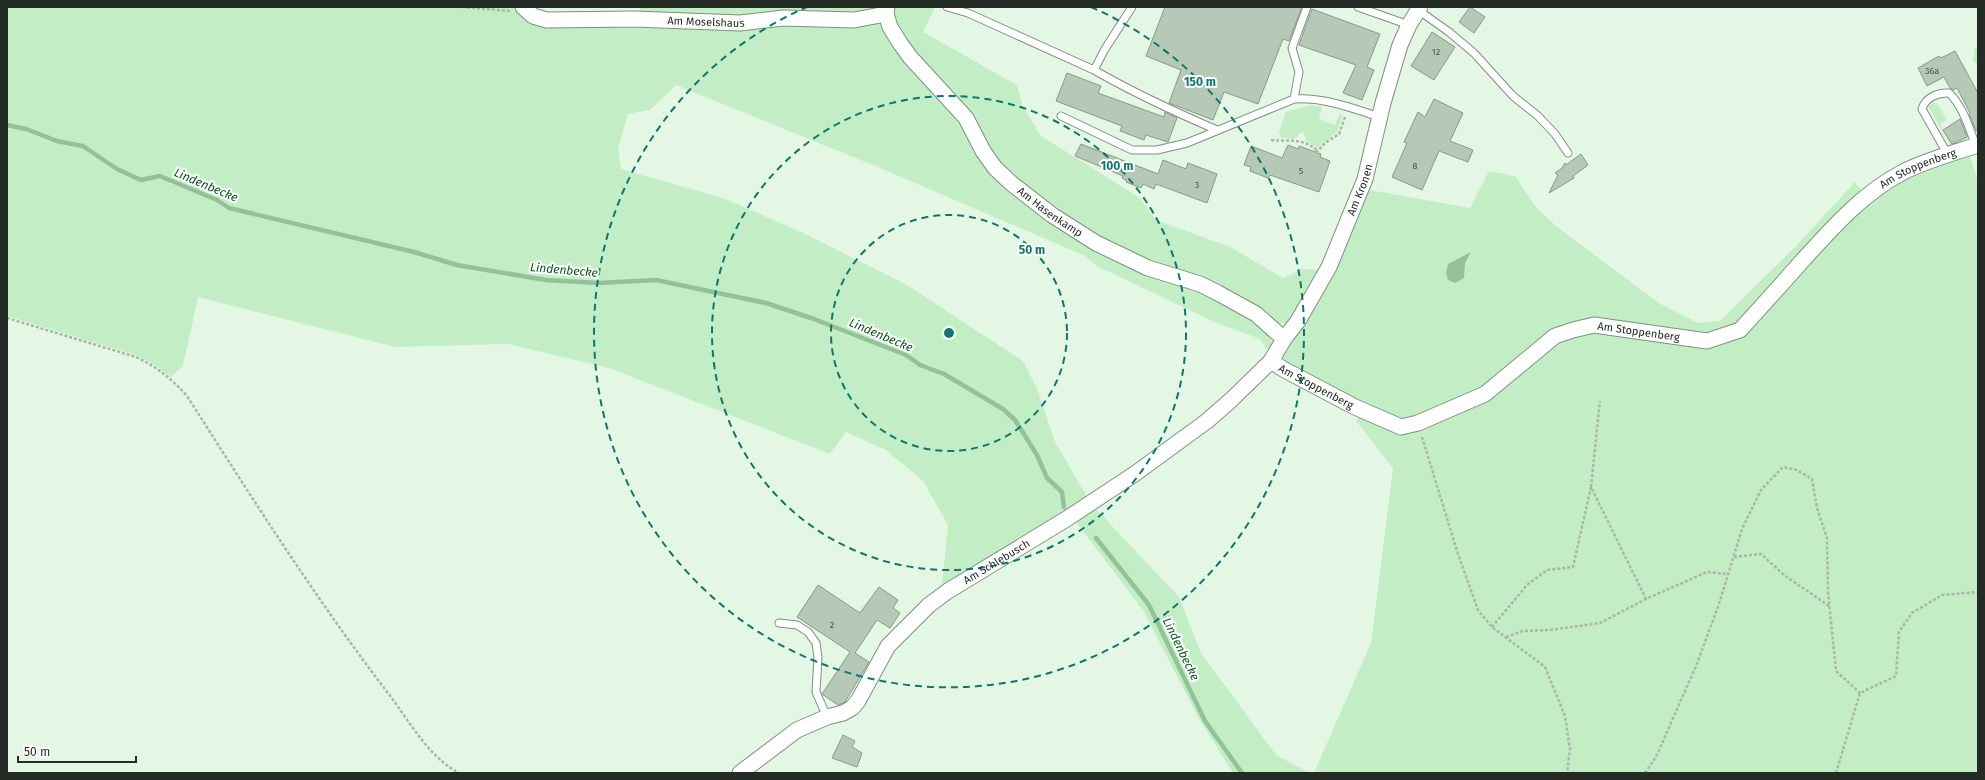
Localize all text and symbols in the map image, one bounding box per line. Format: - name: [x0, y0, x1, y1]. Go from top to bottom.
- street label: Am Moselshaus: [667, 14, 745, 30]
- house number: 12: [1432, 47, 1440, 57]
- house number: 36a: [1925, 66, 1939, 76]
- text: 150 m: [1184, 75, 1216, 89]
- street label: Am Stoppenberg: [1877, 146, 1958, 191]
- text: 100 m: [1101, 159, 1133, 173]
- house number: 8: [1413, 161, 1418, 171]
- street label: Am Kronen: [1344, 163, 1375, 218]
- water label: Lindenbecke: [172, 165, 240, 205]
- house number: 5: [1299, 166, 1304, 176]
- house number: 3: [1195, 180, 1199, 190]
- street label: Am Hasenkamp: [1015, 184, 1085, 239]
- text: 50 m: [1019, 243, 1045, 257]
- water label: Lindenbecke: [530, 260, 598, 280]
- water label: Lindenbecke: [847, 315, 915, 355]
- street label: Am Stoppenberg: [1597, 319, 1681, 344]
- centre of rings: [942, 326, 956, 340]
- street label: Am Stoppenberg: [1276, 361, 1356, 412]
- street label: Am Schlebusch: [961, 536, 1032, 587]
- water label: Lindenbecke: [1160, 615, 1202, 683]
- house number: 2: [830, 620, 834, 630]
- scale bar: [18, 738, 136, 764]
- text: 50 m: [24, 745, 50, 759]

